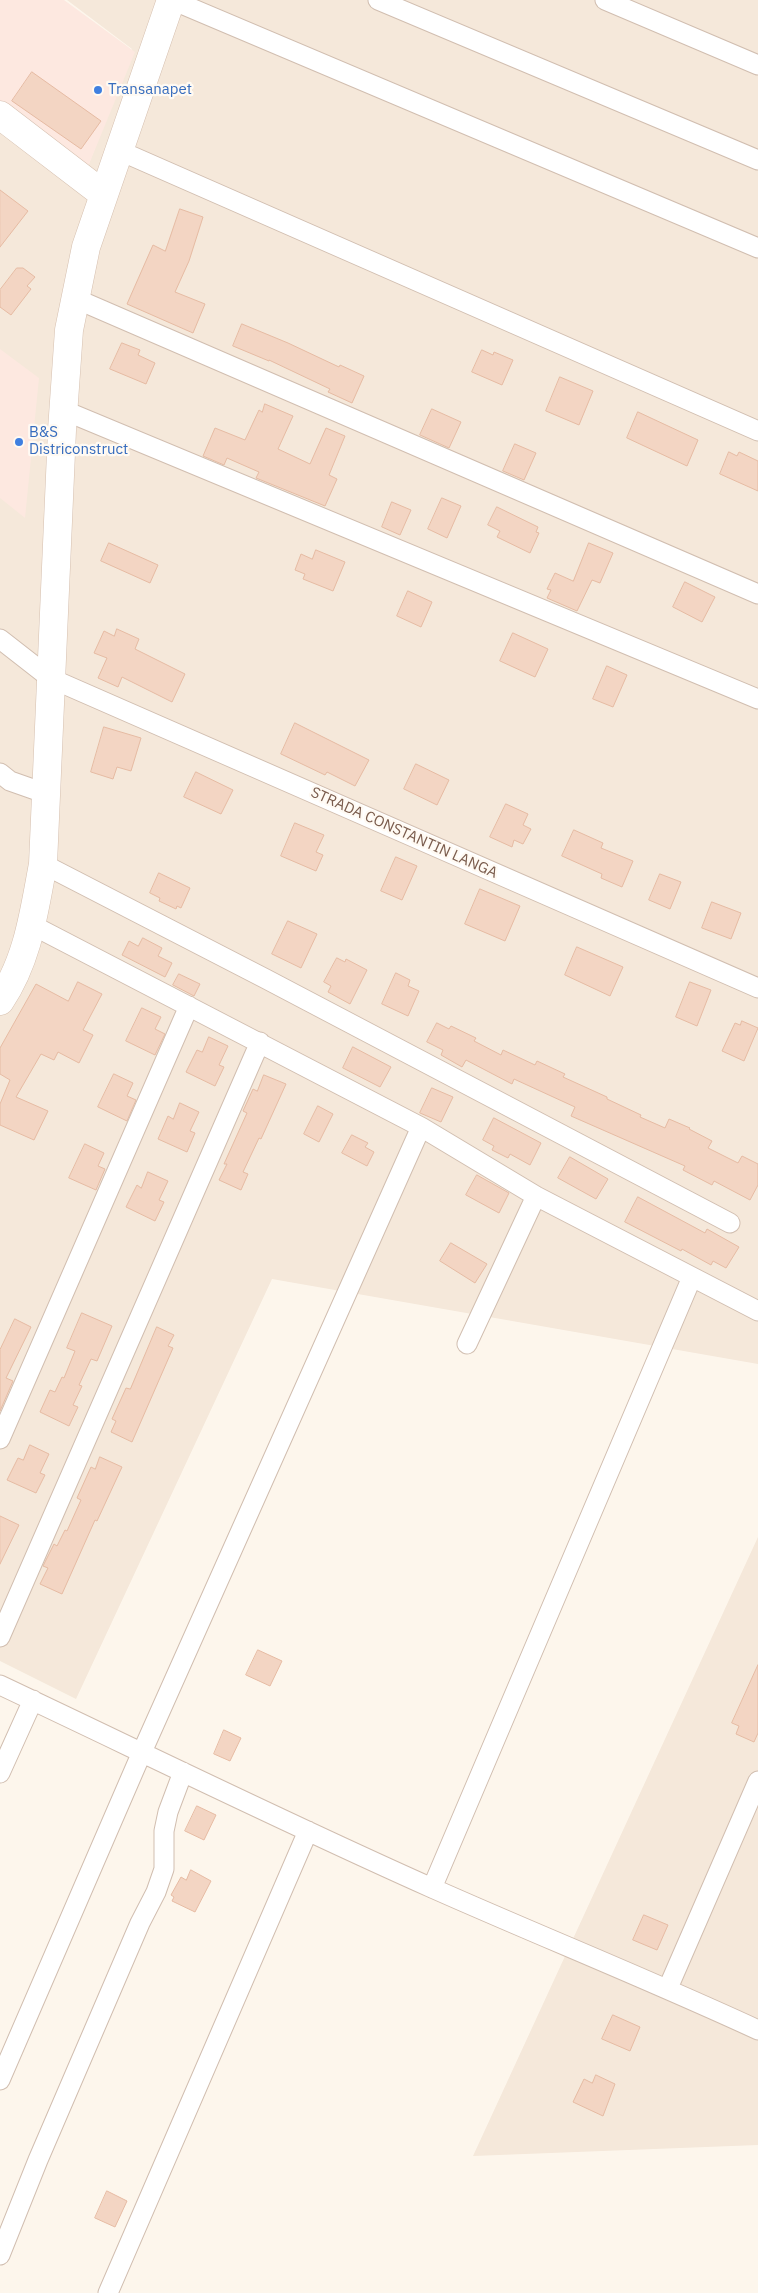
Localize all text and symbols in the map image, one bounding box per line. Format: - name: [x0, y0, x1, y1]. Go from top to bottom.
- place label: Transanapet: [108, 81, 192, 99]
- marker: Transanapet: [92, 84, 104, 96]
- place label: B&S Districonstruct: [29, 424, 128, 459]
- marker: B&S Districonstruct: [13, 436, 25, 448]
- street label: STRADA CONSTANTIN LANGA: [308, 784, 500, 882]

